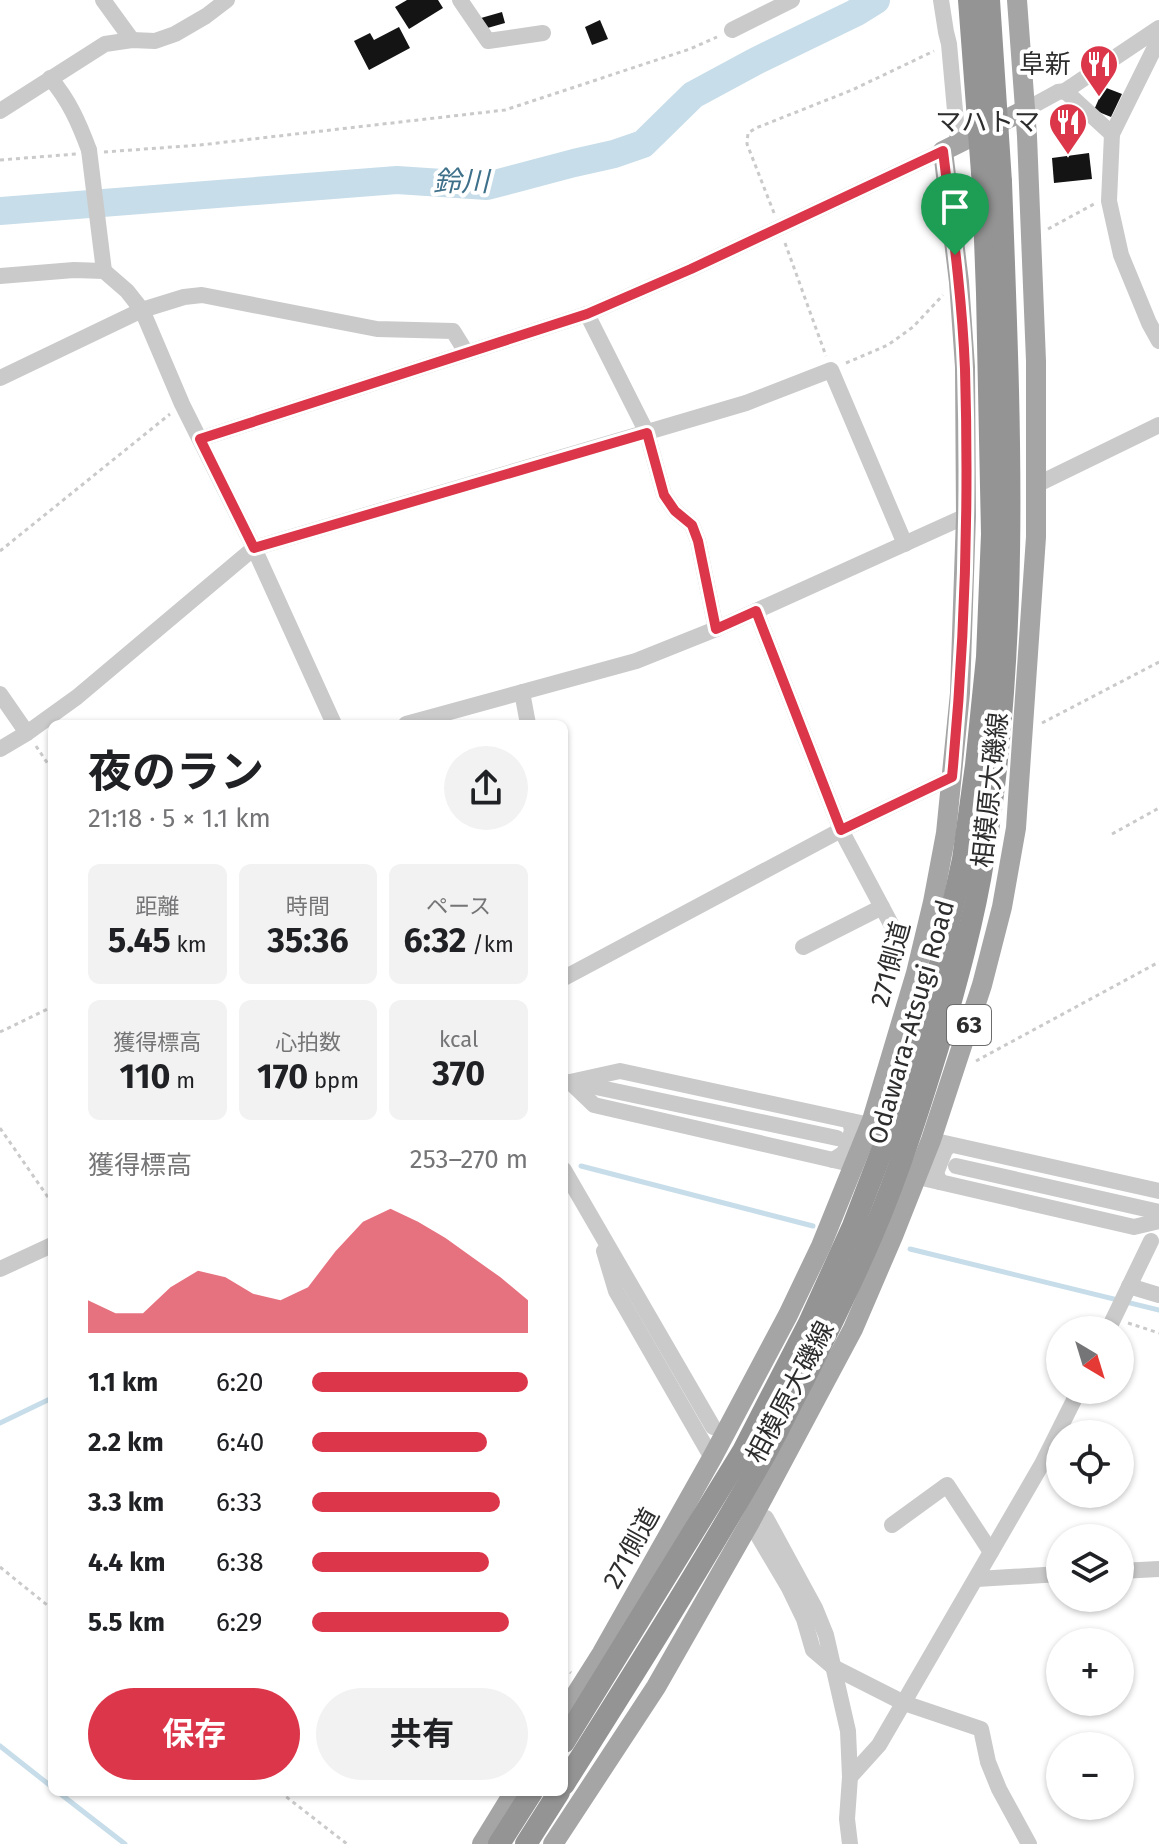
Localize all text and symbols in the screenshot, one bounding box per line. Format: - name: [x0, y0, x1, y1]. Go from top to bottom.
- restaurant icon: 阜新: [1078, 43, 1120, 98]
- place label: 阜新: [1019, 49, 1071, 80]
- restaurant icon: マハトマ: [1047, 101, 1089, 156]
- place label: マハトマ: [935, 107, 1040, 138]
- water label: 鈴川: [433, 165, 492, 198]
- pin: [921, 173, 989, 255]
- icon: arrive: [933, 185, 977, 229]
- street label: 相模原大磯線: [967, 711, 1014, 869]
- text: 夜のラン: [88, 746, 264, 799]
- button: share: [444, 746, 528, 830]
- text: 21:18 · 5 × 1.1 km: [88, 803, 271, 834]
- text: 距離: [135, 893, 179, 920]
- text: 時間: [286, 893, 330, 920]
- text: ペース: [426, 893, 491, 920]
- street label: Odawara-Atsugi Road: [862, 896, 961, 1148]
- street label: 271側道: [864, 918, 917, 1010]
- text: 5.45: [108, 920, 171, 961]
- text: 35:36: [267, 920, 349, 961]
- text: 6:32: [404, 920, 466, 961]
- text: km: [171, 931, 207, 958]
- text: /km: [466, 931, 514, 958]
- road number: 63: [947, 1005, 991, 1045]
- text: kcal: [439, 1026, 478, 1053]
- text: 獲得標高: [113, 1029, 201, 1056]
- text: 心拍数: [275, 1029, 341, 1056]
- text: 370: [432, 1053, 485, 1094]
- text: 110: [120, 1056, 170, 1097]
- text: 170: [257, 1056, 308, 1097]
- text: m: [170, 1067, 195, 1094]
- text: bpm: [308, 1067, 359, 1094]
- text: 253–270 m: [410, 1144, 528, 1175]
- text: 獲得標高: [88, 1150, 192, 1181]
- street label: 相模原大磯線: [740, 1316, 841, 1468]
- north arrow: [1046, 1316, 1134, 1404]
- map controls: [1046, 1316, 1134, 1820]
- text: 1.1 km: [88, 1367, 158, 1398]
- text: 6:20: [216, 1367, 263, 1398]
- button: locate: [1046, 1420, 1134, 1508]
- text: 2.2 km: [88, 1427, 164, 1458]
- text: 6:40: [216, 1427, 264, 1458]
- text: 3.3 km: [88, 1487, 164, 1518]
- text: 6:33: [216, 1487, 262, 1518]
- street label: 271側道: [597, 1503, 666, 1594]
- button: layers: [1046, 1524, 1134, 1612]
- text: 4.4 km: [88, 1547, 166, 1578]
- text: 6:38: [216, 1547, 264, 1578]
- text: 5.5 km: [88, 1607, 165, 1638]
- text: 6:29: [216, 1607, 262, 1638]
- button: +: [1046, 1628, 1134, 1716]
- button: 保存: [88, 1688, 300, 1780]
- button: 共有: [316, 1688, 528, 1780]
- button: −: [1046, 1732, 1134, 1820]

